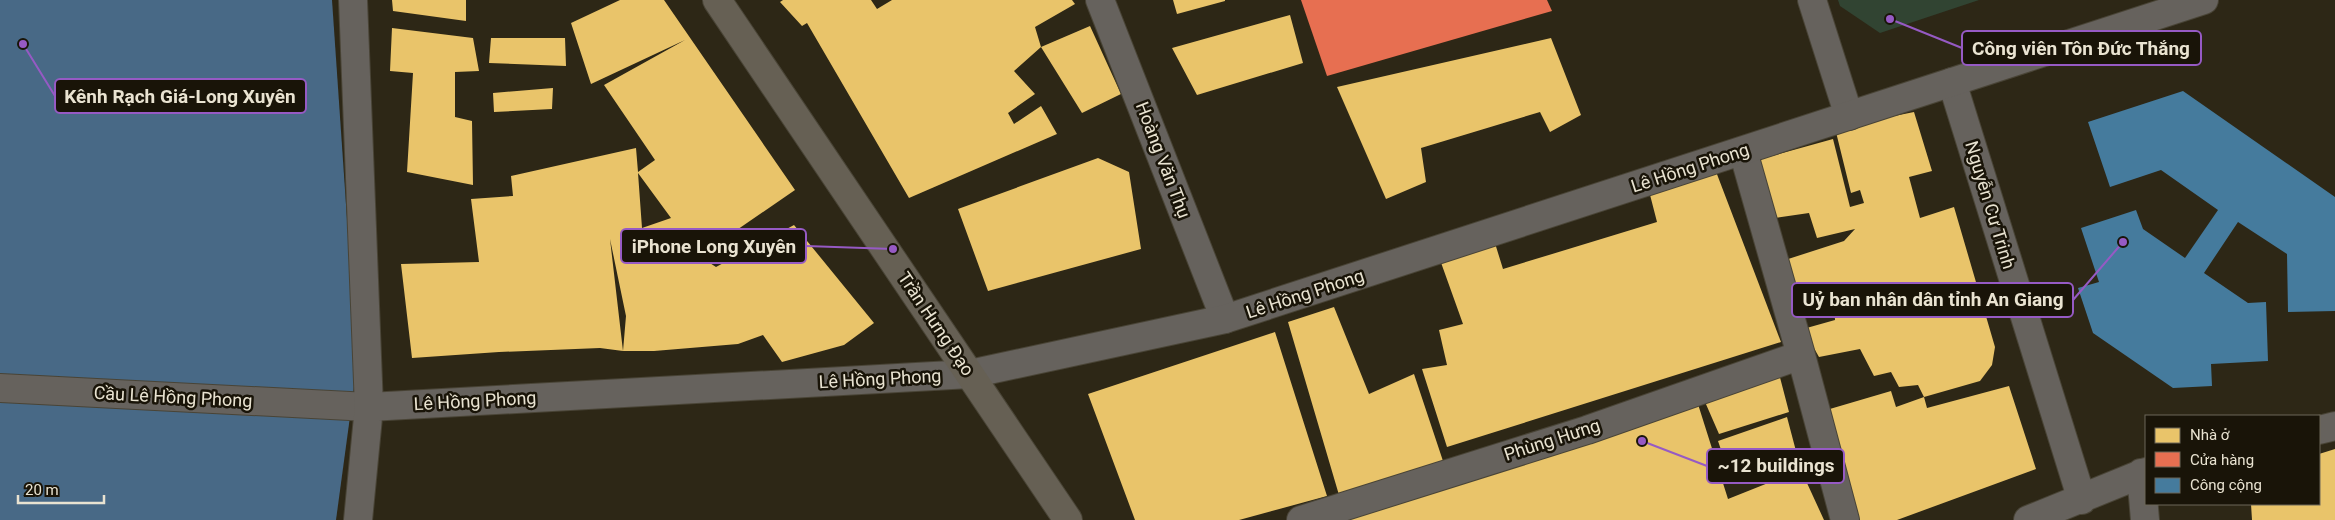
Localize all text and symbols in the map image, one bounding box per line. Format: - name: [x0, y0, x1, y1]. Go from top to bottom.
- callout: Công viên Tôn Đức Thắng: [1962, 31, 2201, 65]
- text: Công viên Tôn Đức Thắng: [1972, 37, 2190, 60]
- callout: Kênh Rạch Giá-Long Xuyên: [55, 79, 306, 113]
- text: Kênh Rạch Giá-Long Xuyên: [64, 85, 296, 108]
- street label: Hoàng Văn Thụ: [1132, 99, 1195, 221]
- street label: Nguyễn Cư Trinh: [1961, 138, 2020, 271]
- street label: Lê Hồng Phong: [1628, 139, 1752, 197]
- callout: iPhone Long Xuyên: [621, 229, 806, 263]
- text: iPhone Long Xuyên: [632, 235, 796, 258]
- street label: Lê Hồng Phong: [1243, 265, 1367, 323]
- street label: Trần Hưng Đạo: [894, 268, 979, 380]
- callout: Uỷ ban nhân dân tỉnh An Giang: [1792, 283, 2073, 317]
- text: Uỷ ban nhân dân tỉnh An Giang: [1802, 288, 2064, 311]
- street label: Lê Hồng Phong: [818, 365, 942, 392]
- street label: Cầu Lê Hồng Phong: [93, 382, 253, 411]
- street label: Lê Hồng Phong: [413, 387, 537, 414]
- street label: Phùng Hưng: [1501, 414, 1603, 465]
- legend: [2145, 415, 2320, 505]
- text: Nhà ở: [2190, 426, 2230, 444]
- callout: ~12 buildings: [1707, 449, 1844, 483]
- text: Cửa hàng: [2190, 451, 2254, 469]
- text: ~12 buildings: [1717, 454, 1835, 477]
- scale bar: [18, 472, 104, 504]
- text: Công cộng: [2190, 476, 2262, 494]
- text: 20 m: [25, 481, 59, 499]

